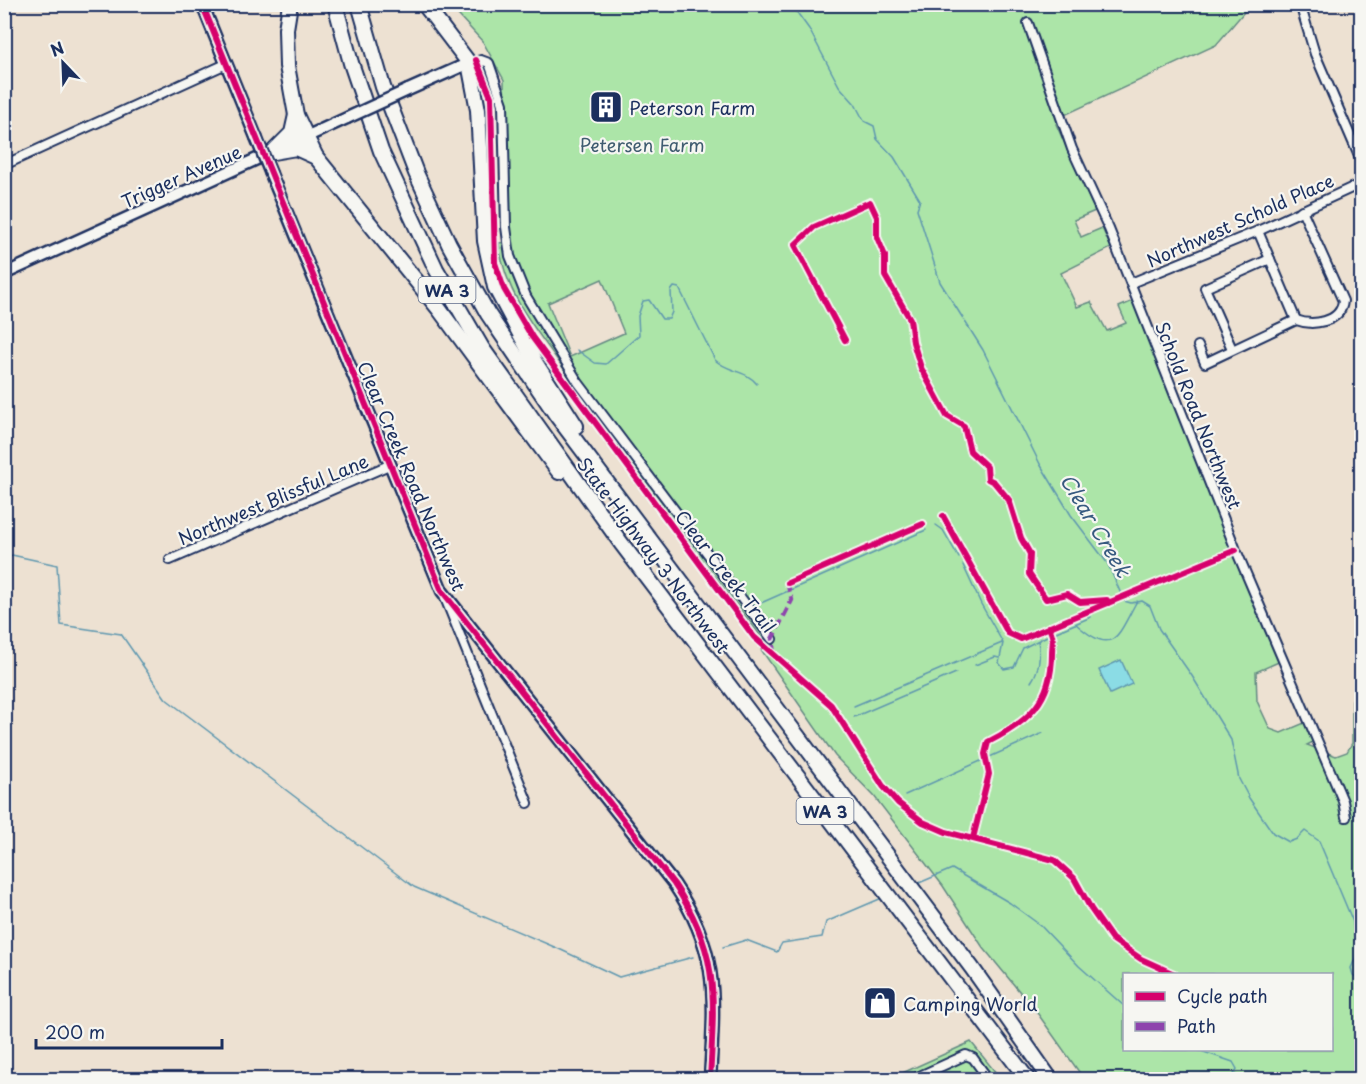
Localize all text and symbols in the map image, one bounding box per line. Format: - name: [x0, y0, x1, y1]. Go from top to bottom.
- north arrow: [33, 33, 93, 93]
- text: N: [46, 35, 67, 62]
- building icon: Peterson Farm: [588, 89, 624, 125]
- place label: Peterson Farm: [629, 94, 756, 121]
- park label: Petersen Farm: [579, 131, 705, 158]
- street label: Trigger Avenue: [117, 137, 246, 215]
- street label: Northwest Schold Place: [1142, 166, 1338, 274]
- road number: WA 3: [418, 277, 476, 303]
- street label: Schold Road Northwest: [1149, 317, 1249, 513]
- street label: Clear Creek Road Northwest: [351, 357, 473, 595]
- street label: Northwest Blissful Lane: [174, 447, 372, 551]
- street label: State Highway 3 Northwest: [571, 451, 737, 659]
- water label: Clear Creek: [1053, 468, 1139, 583]
- street label: Clear Creek Trail: [669, 504, 783, 638]
- road number: WA 3: [796, 798, 854, 824]
- legend: [1123, 973, 1333, 1051]
- text: Cycle path: [1177, 982, 1268, 1009]
- shop icon: Camping World: [862, 985, 898, 1021]
- place label: Camping World: [903, 990, 1038, 1017]
- scale bar: [36, 1012, 222, 1050]
- text: Path: [1177, 1012, 1216, 1039]
- text: 200 m: [45, 1018, 105, 1045]

